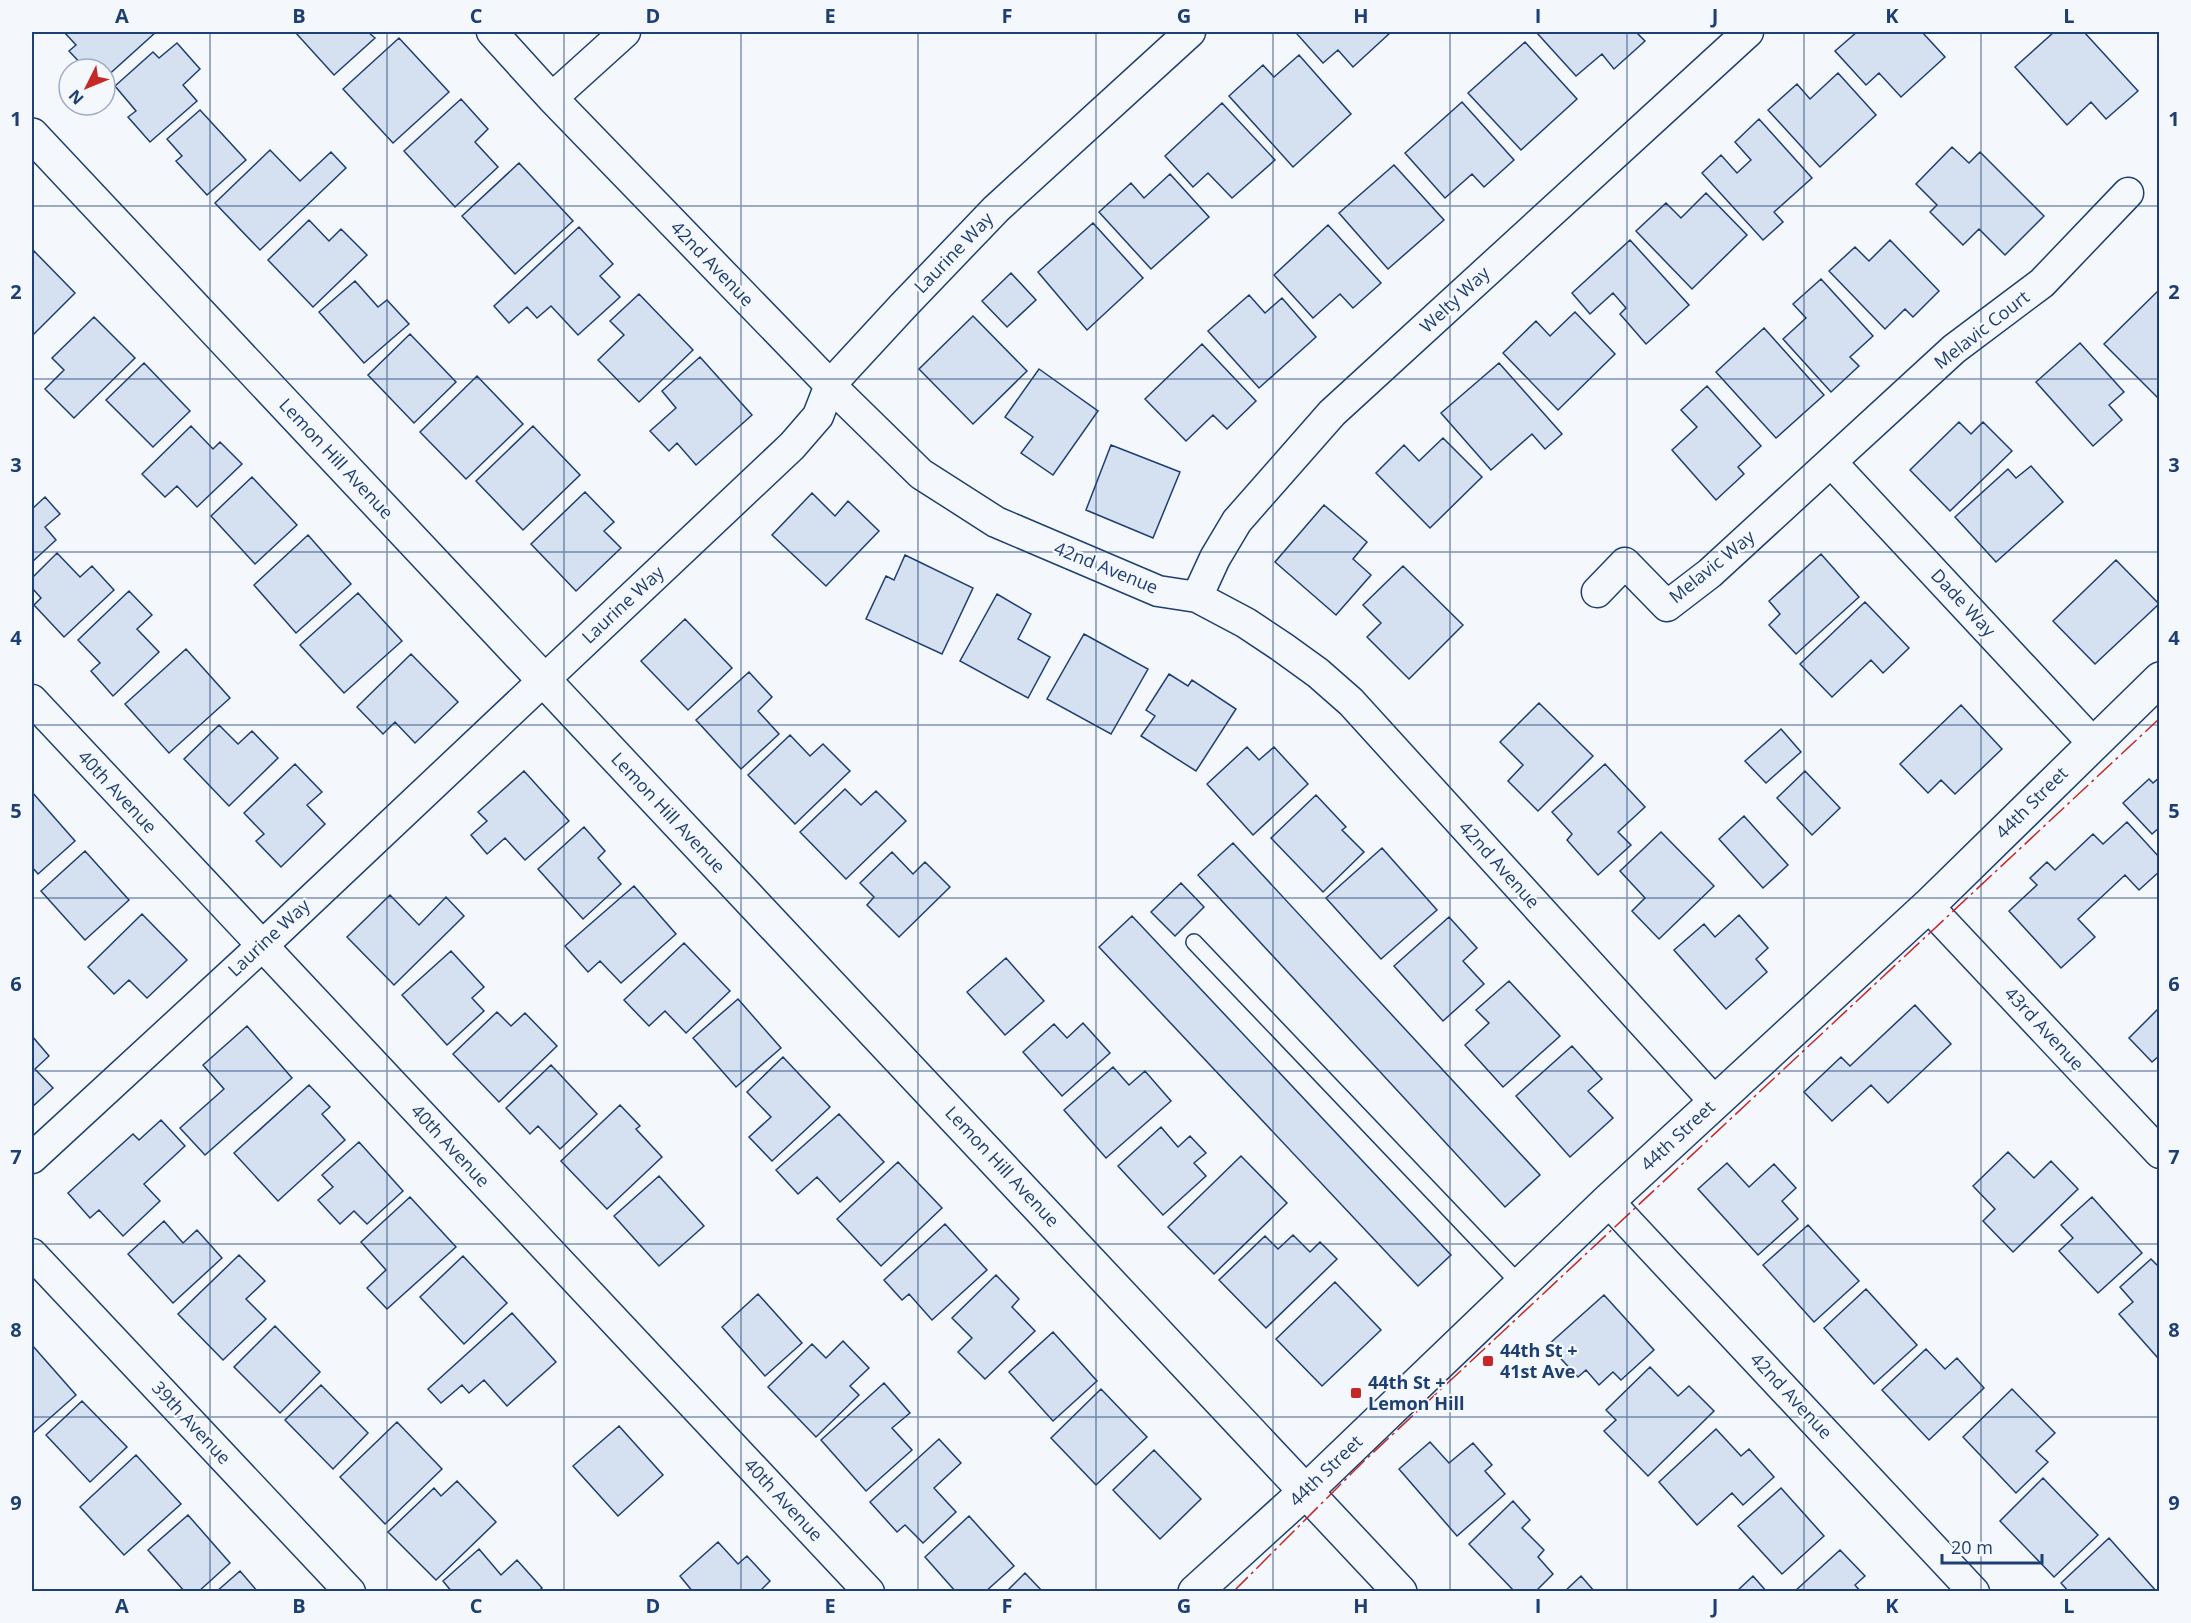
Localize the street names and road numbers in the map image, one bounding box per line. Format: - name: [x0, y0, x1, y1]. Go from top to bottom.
- street label: Laurine Way: [909, 206, 999, 298]
- street label: 42nd Avenue: [666, 215, 760, 311]
- street label: Welty Way: [1414, 260, 1495, 338]
- street label: Melavic Court: [1929, 284, 2034, 374]
- street label: Lemon Hill Avenue: [274, 393, 399, 524]
- street label: Melavic Way: [1664, 524, 1760, 608]
- street label: 42nd Avenue: [1051, 535, 1162, 599]
- street label: Laurine Way: [576, 559, 669, 648]
- street label: Dade Way: [1926, 563, 2002, 642]
- street label: 40th Avenue: [73, 745, 162, 838]
- street label: Lemon Hill Avenue: [606, 747, 731, 878]
- street label: 44th Street: [1990, 761, 2073, 844]
- street label: 42nd Avenue: [1454, 815, 1545, 913]
- street label: Laurine Way: [222, 892, 315, 981]
- street label: 43rd Avenue: [2000, 981, 2090, 1075]
- street label: 44th Street: [1635, 1095, 1720, 1176]
- street label: 40th Avenue: [406, 1099, 495, 1192]
- street label: Lemon Hill Avenue: [940, 1101, 1065, 1232]
- street label: 42nd Avenue: [1745, 1347, 1838, 1444]
- street label: 39th Avenue: [147, 1376, 236, 1469]
- street label: 44th Street: [1284, 1429, 1367, 1511]
- street label: 40th Avenue: [739, 1453, 828, 1546]

